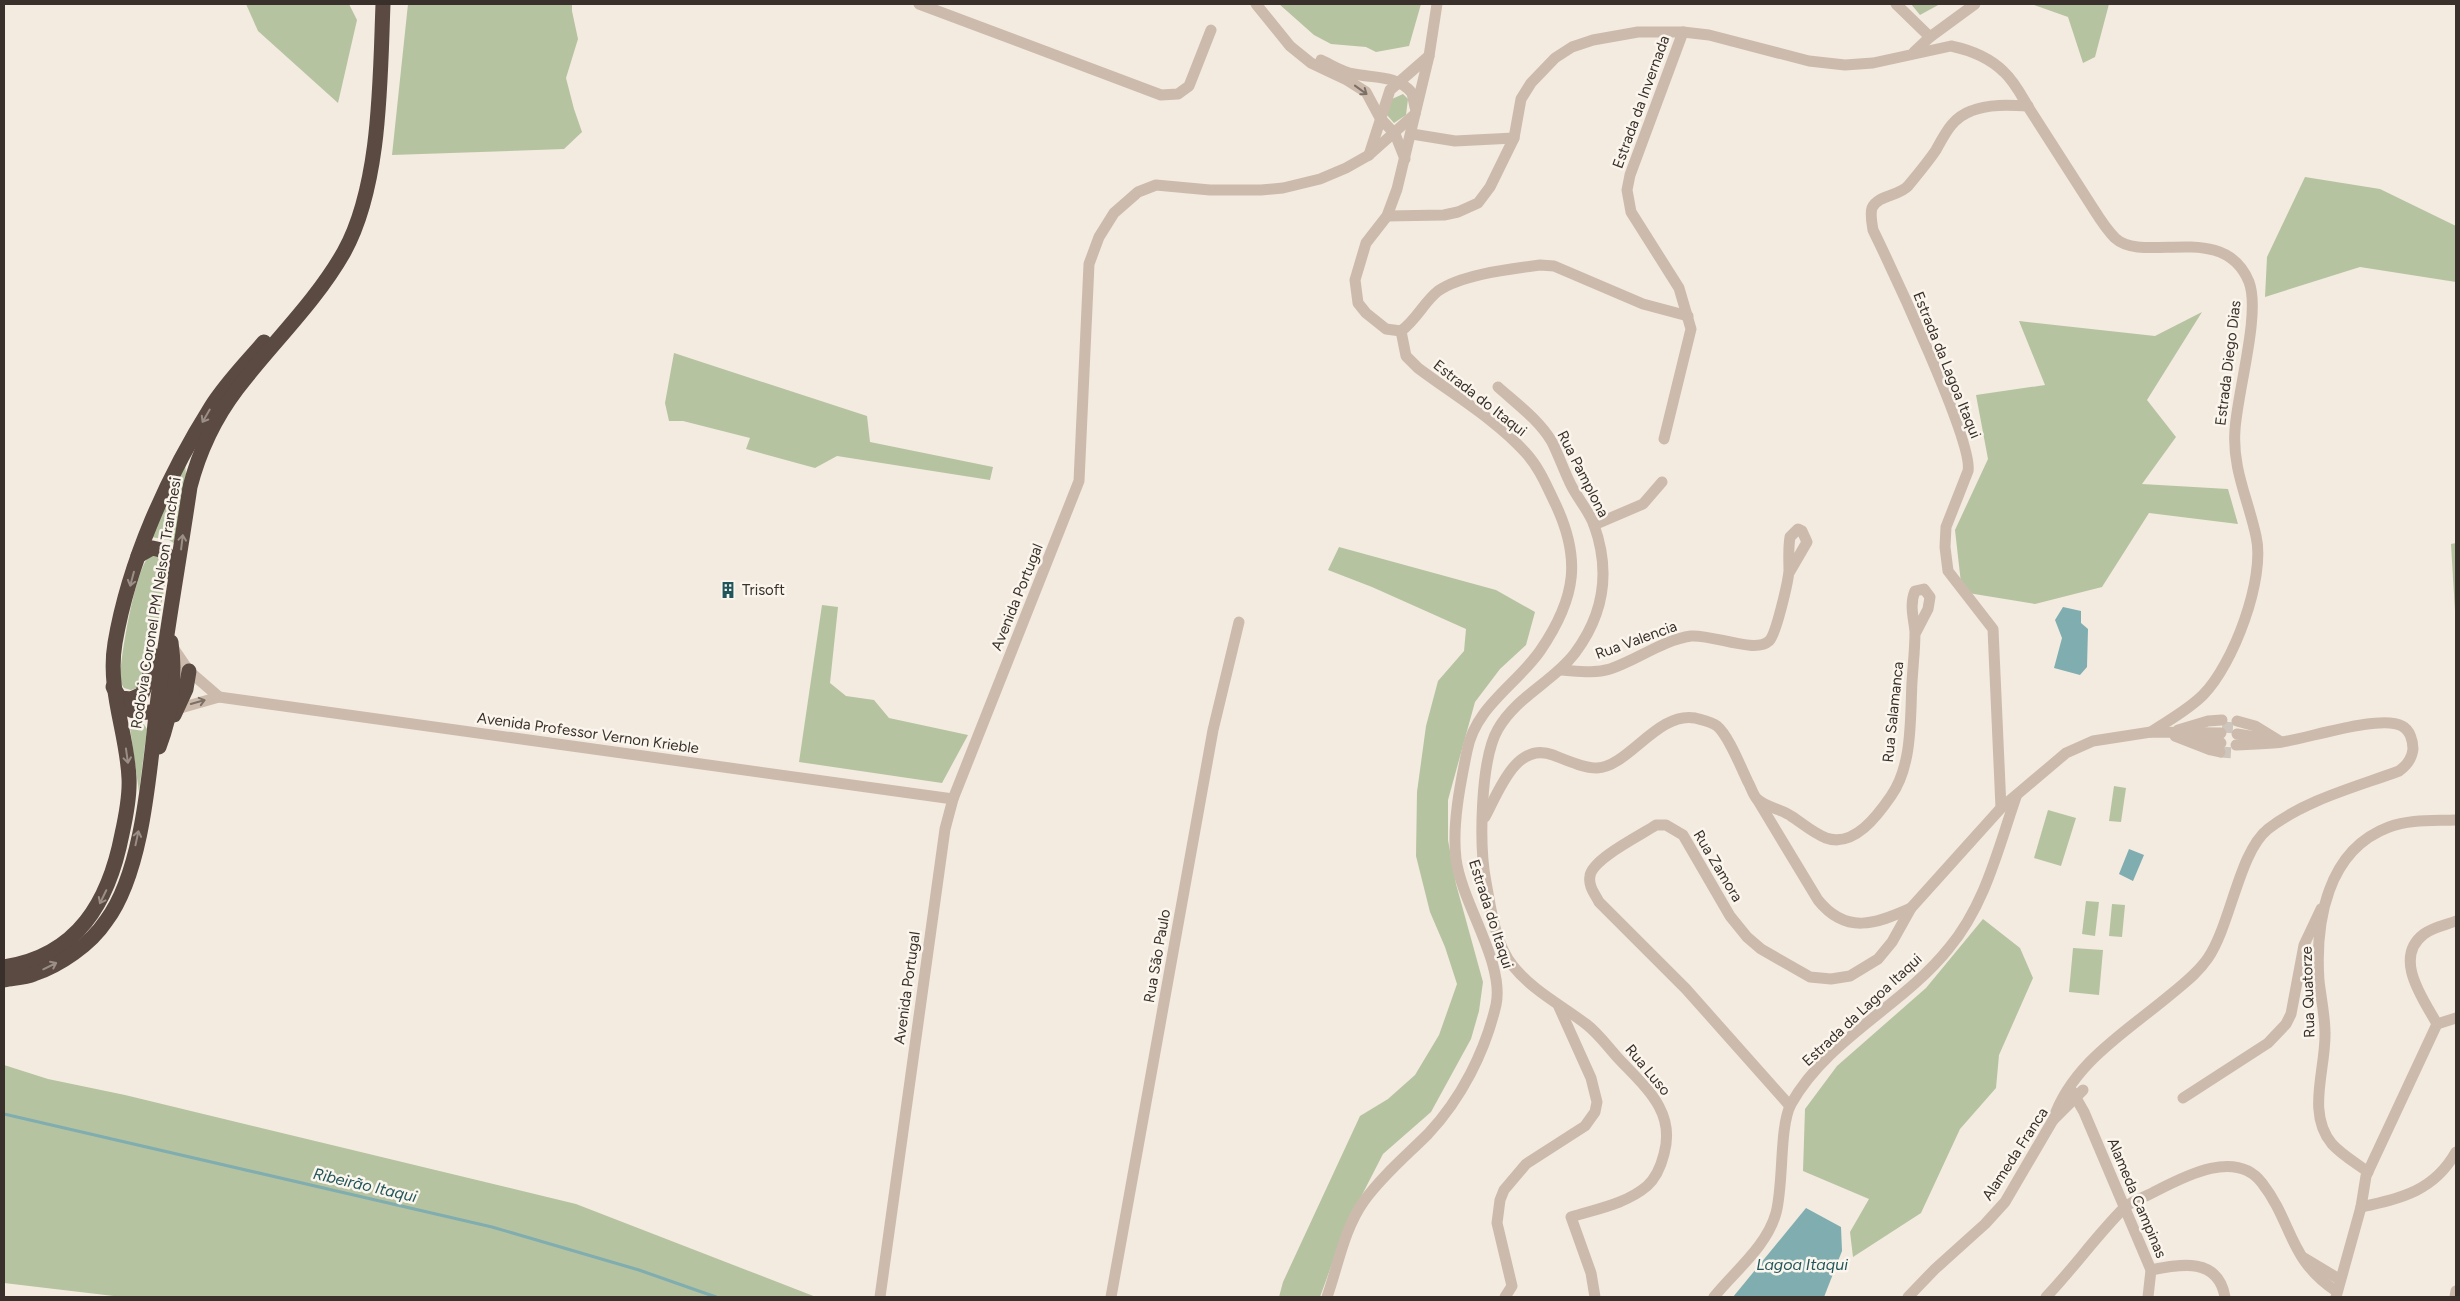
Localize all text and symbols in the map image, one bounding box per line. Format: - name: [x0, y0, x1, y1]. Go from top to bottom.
- street label: Estrada da Invernada: [1609, 33, 1673, 171]
- one-way arrow: [1354, 85, 1368, 95]
- street label: Estrada da Lagoa Itaqui: [1909, 289, 1985, 441]
- street label: Estrada Diego Dias: [2211, 299, 2245, 427]
- street label: Estrada do Itaqui: [1430, 356, 1530, 440]
- one-way arrow: [200, 408, 210, 423]
- street label: Rua Pamplona: [1553, 428, 1613, 520]
- street label: Rodovia Coronel PM Nelson Tranchesi: [127, 476, 185, 730]
- one-way arrow: [177, 534, 187, 550]
- street label: Avenida Portugal: [987, 541, 1047, 653]
- one-way arrow: [127, 571, 136, 587]
- building icon: Trisoft: [718, 580, 738, 600]
- place label: Trisoft: [742, 581, 785, 599]
- street label: Rua Valencia: [1593, 617, 1679, 663]
- street label: Rua Salamanca: [1879, 661, 1907, 763]
- one-way arrow: [190, 697, 206, 707]
- street label: Avenida Professor Vernon Krieble: [476, 709, 700, 757]
- one-way arrow: [122, 747, 132, 763]
- street label: Rua Zamora: [1690, 827, 1746, 905]
- one-way arrow: [133, 830, 143, 846]
- street label: Estrada do Itaqui: [1465, 857, 1517, 971]
- one-way arrow: [98, 889, 107, 904]
- street label: Rua São Paulo: [1140, 907, 1174, 1004]
- street label: Avenida Portugal: [890, 930, 924, 1046]
- street label: Rua Quatorze: [2297, 946, 2319, 1038]
- street label: Estrada da Lagoa Itaqui: [1799, 950, 1925, 1070]
- one-way arrow: [42, 961, 57, 971]
- street label: Rua Luso: [1622, 1041, 1675, 1099]
- street label: Alameda Franca: [1978, 1104, 2052, 1204]
- street label: Alameda Campinas: [2104, 1135, 2170, 1261]
- water label: Ribeirão Itaqui: [311, 1164, 419, 1206]
- water label: Lagoa Itaqui: [1756, 1255, 1848, 1274]

